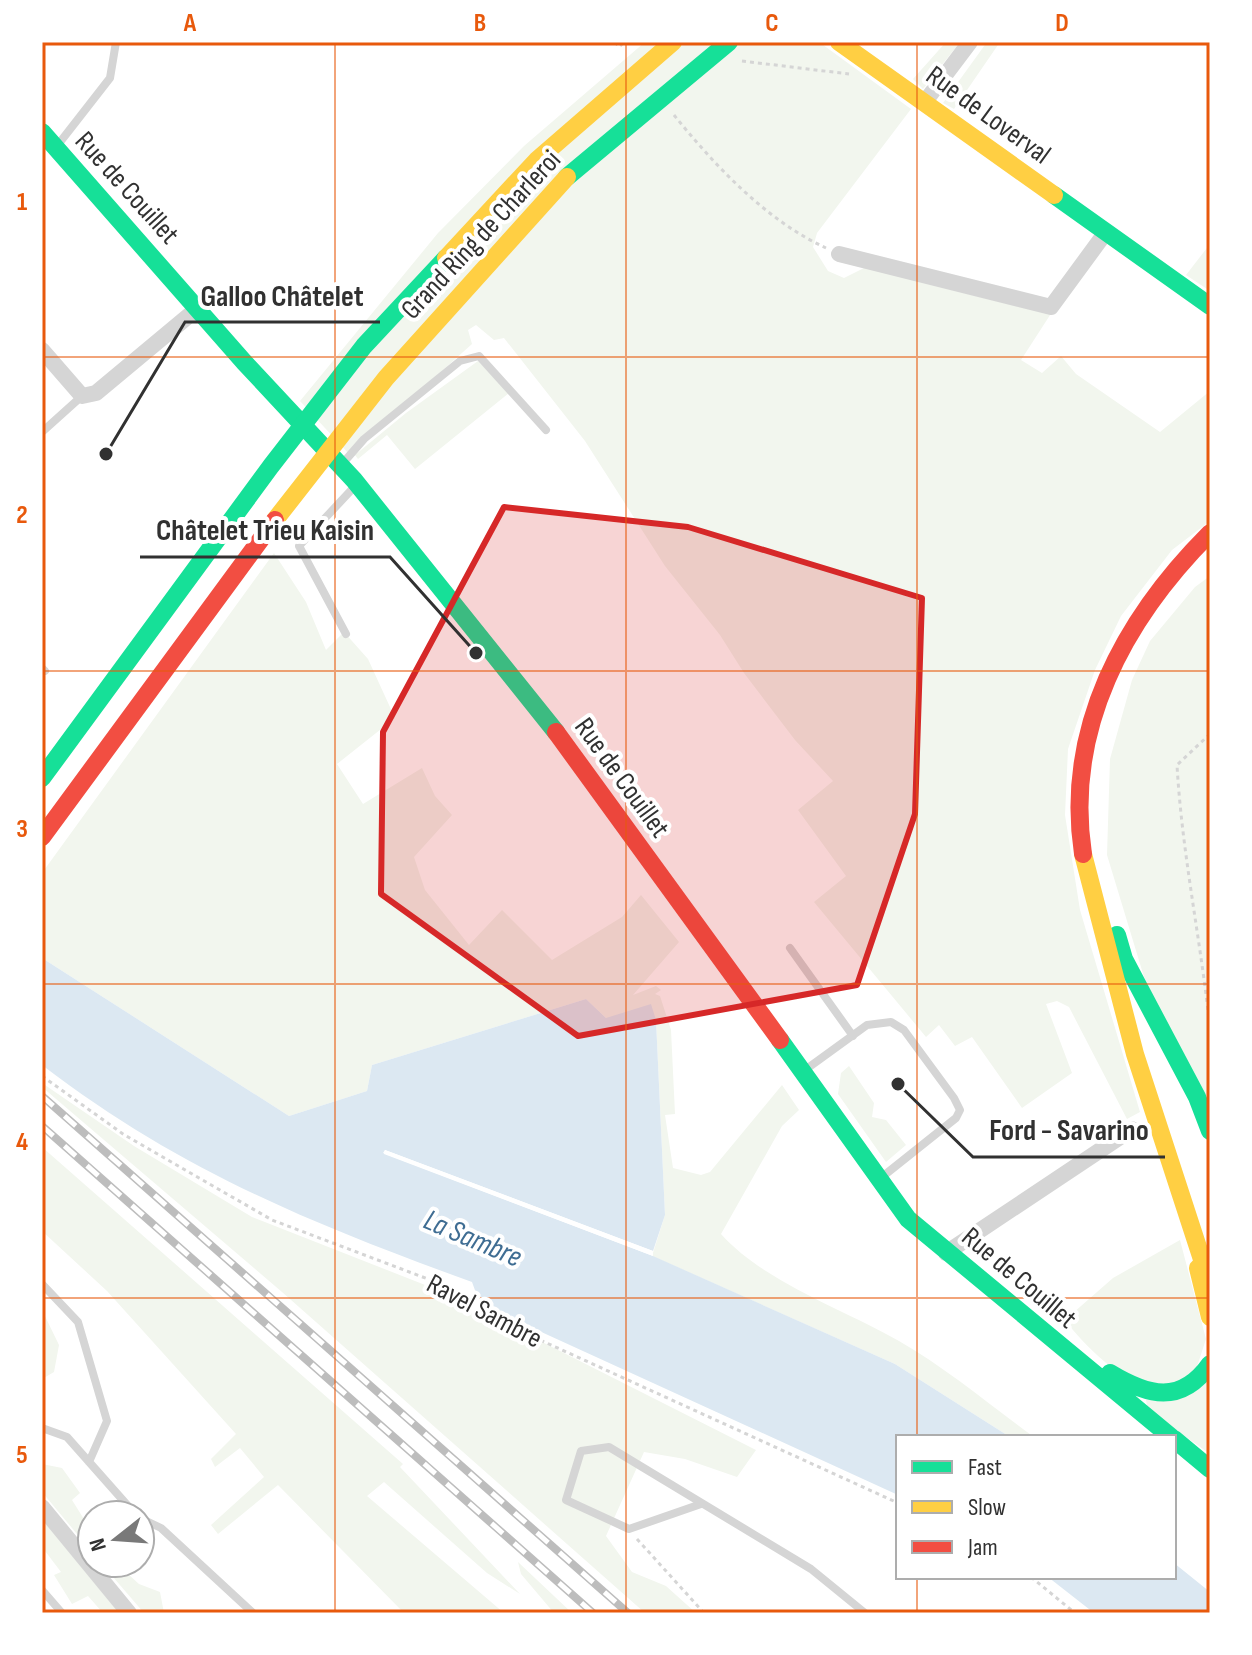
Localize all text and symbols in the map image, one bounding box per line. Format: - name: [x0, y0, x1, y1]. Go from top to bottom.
- text: A: [183, 8, 197, 39]
- text: B: [474, 8, 486, 39]
- text: C: [765, 8, 779, 39]
- text: D: [1055, 8, 1069, 39]
- street label: Rue de Loverval: [919, 59, 1057, 171]
- street label: Rue de Couillet: [68, 125, 186, 251]
- street label: Grand Ring de Charleroi: [394, 144, 568, 326]
- text: 1: [17, 187, 27, 218]
- callout: Galloo Châtelet: [185, 268, 380, 322]
- text: Galloo Châtelet: [200, 279, 364, 315]
- text: 2: [16, 500, 28, 531]
- callout: Châtelet Trieu Kaisin: [140, 503, 390, 557]
- text: Châtelet Trieu Kaisin: [156, 513, 374, 549]
- street label: Rue de Couillet: [567, 712, 676, 844]
- text: 3: [16, 814, 28, 845]
- callout: Ford - Savarino: [973, 1103, 1165, 1157]
- text: Ford - Savarino: [989, 1113, 1149, 1149]
- text: 4: [16, 1127, 28, 1158]
- water label: La Sambre: [418, 1202, 527, 1276]
- street label: Rue de Couillet: [955, 1221, 1083, 1336]
- street label: Ravel Sambre: [421, 1267, 548, 1355]
- legend: [896, 1435, 1176, 1579]
- text: 5: [16, 1440, 28, 1471]
- text: Fast: [968, 1453, 1002, 1482]
- text: Slow: [968, 1493, 1006, 1522]
- north arrow: [76, 1499, 156, 1579]
- text: Jam: [967, 1533, 998, 1562]
- text: N: [84, 1535, 113, 1554]

